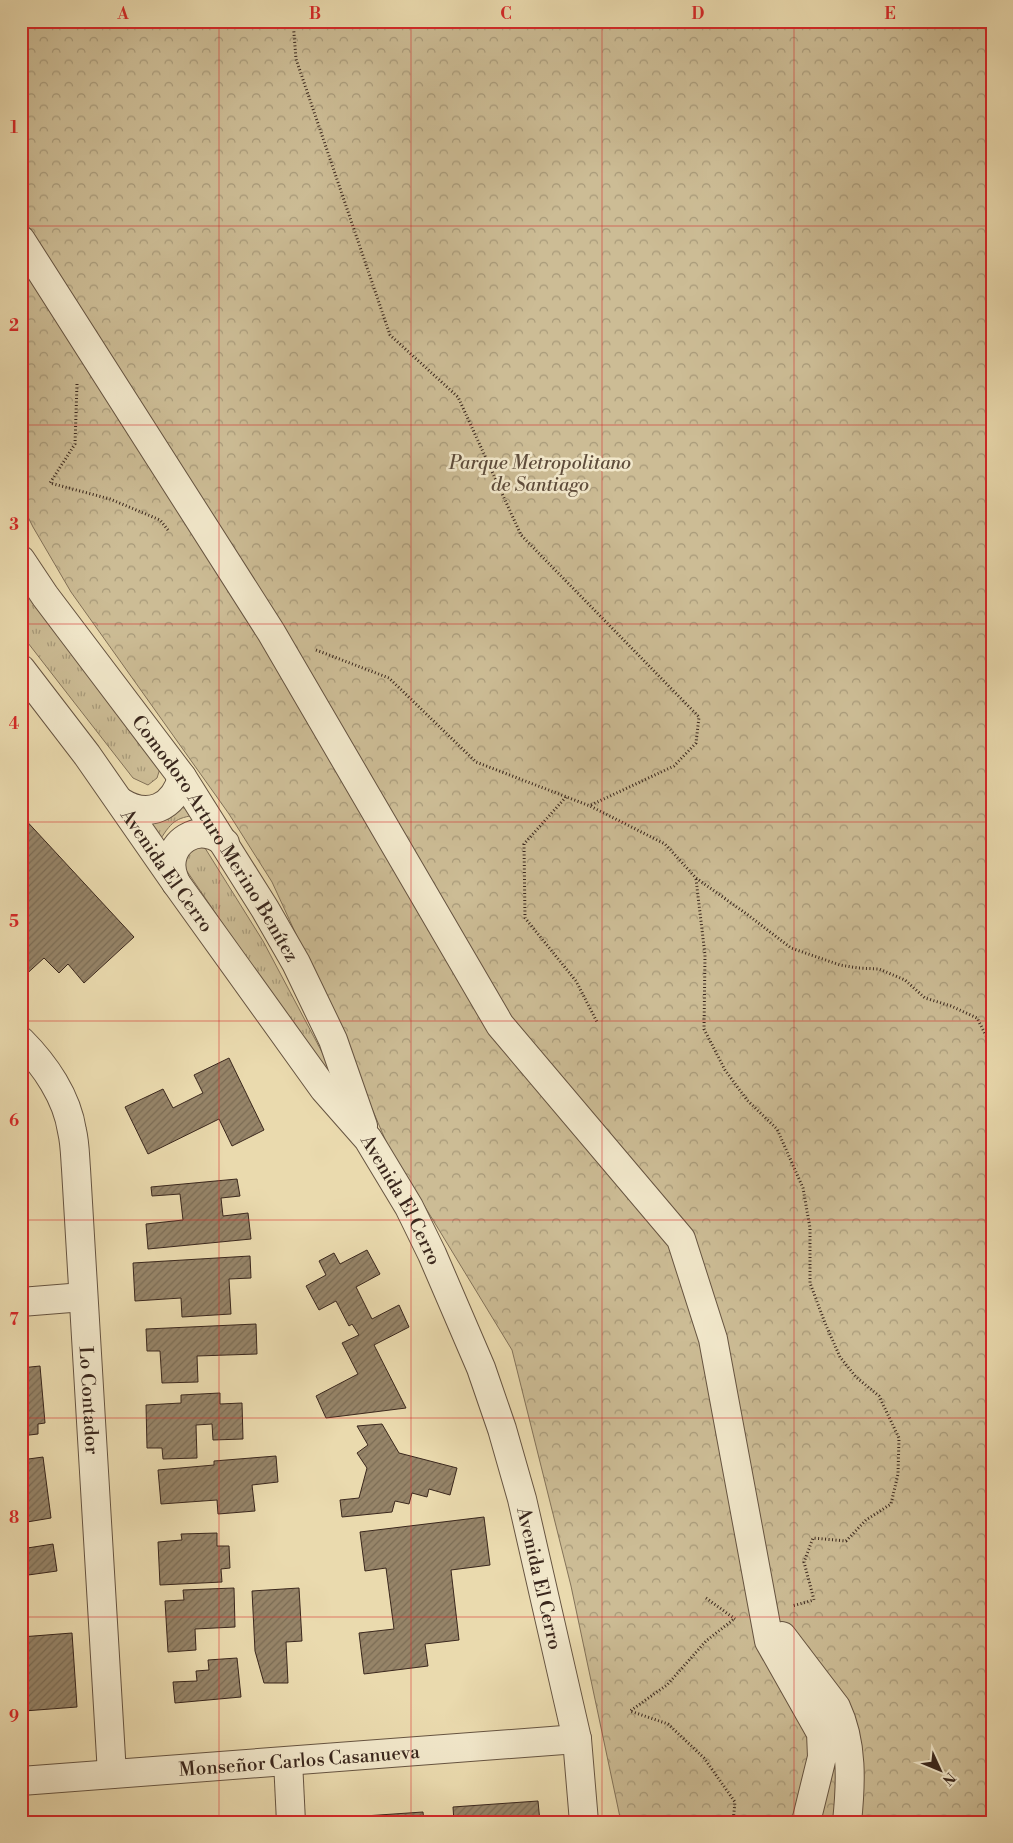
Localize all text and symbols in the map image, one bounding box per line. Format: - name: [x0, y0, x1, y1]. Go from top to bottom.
- text: A: [116, 4, 129, 24]
- text: B: [309, 4, 321, 24]
- text: C: [500, 4, 512, 24]
- text: D: [692, 4, 705, 24]
- text: E: [884, 4, 896, 24]
- text: 1: [10, 118, 18, 138]
- text: 2: [9, 316, 19, 336]
- park label: Parque Metropolitano de Santiago: [448, 451, 631, 497]
- text: 3: [9, 515, 19, 535]
- street label: Comodoro Arturo Merino Benítez: [126, 710, 304, 966]
- text: 4: [9, 714, 20, 734]
- street label: Avenida El Cerro: [114, 804, 218, 937]
- text: 5: [9, 912, 19, 932]
- text: 6: [9, 1111, 19, 1131]
- street label: Avenida El Cerro: [355, 1130, 446, 1269]
- text: 7: [9, 1310, 19, 1330]
- street label: Lo Contador: [74, 1345, 104, 1455]
- street label: Avenida El Cerro: [511, 1504, 567, 1652]
- text: 8: [9, 1508, 19, 1528]
- text: 9: [9, 1707, 19, 1727]
- street label: Monseñor Carlos Casanueva: [178, 1740, 421, 1782]
- north arrow: [916, 1746, 966, 1796]
- text: N: [938, 1768, 959, 1789]

